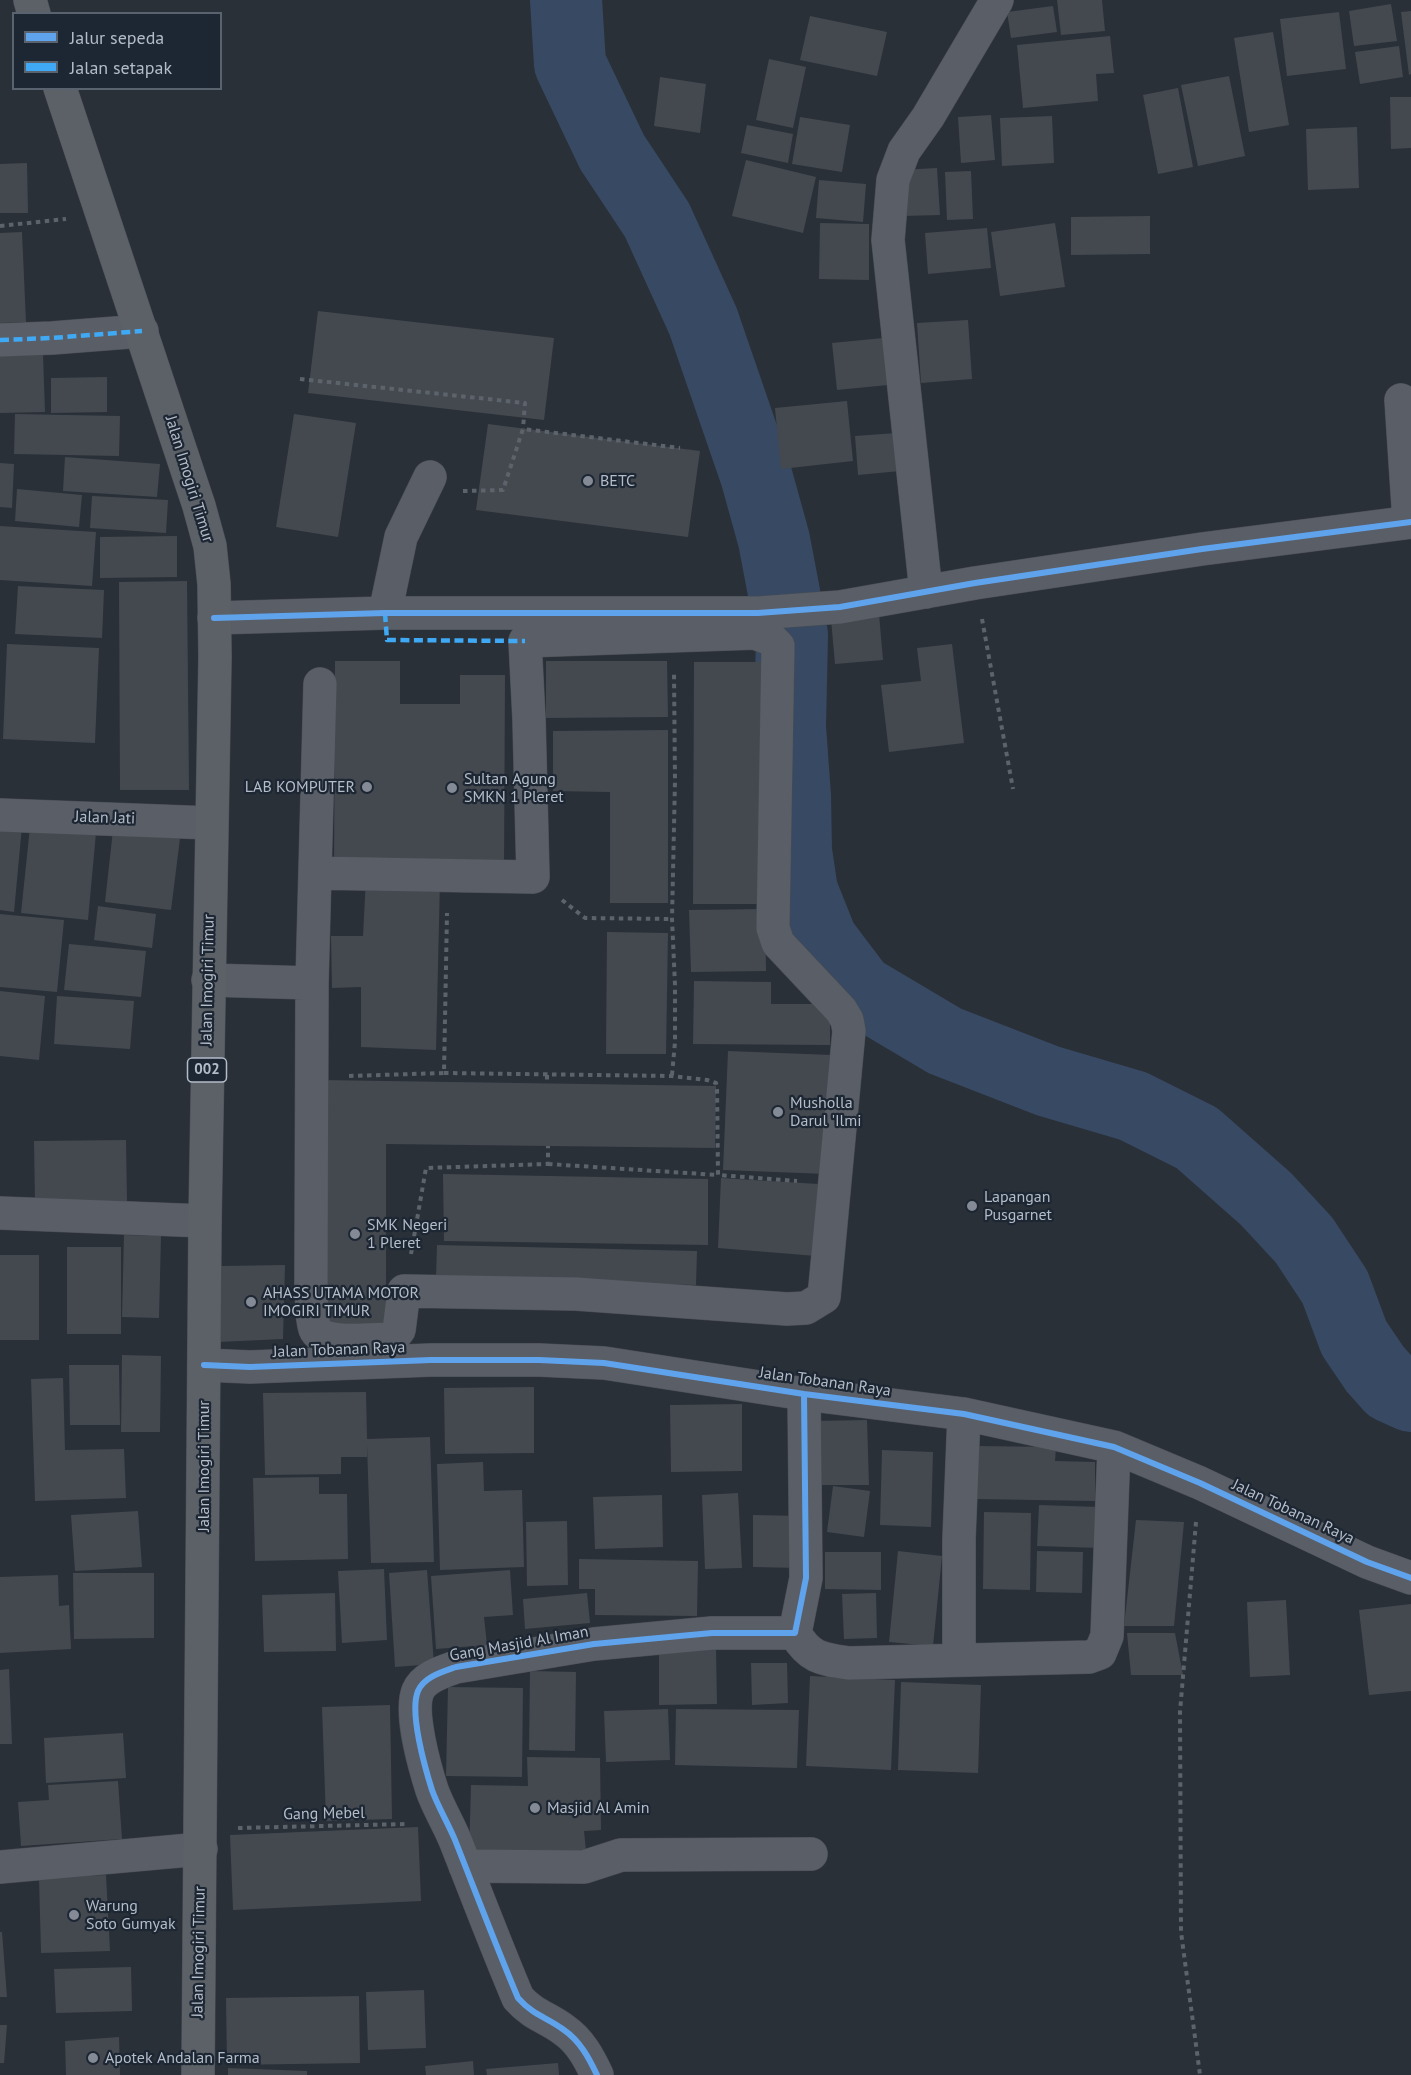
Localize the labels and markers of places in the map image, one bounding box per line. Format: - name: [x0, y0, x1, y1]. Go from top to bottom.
- place label: BETC: [600, 471, 635, 491]
- marker: BETC: [581, 474, 595, 488]
- place label: Sultan Agung SMKN 1 Pleret: [464, 769, 564, 807]
- place label: LAB KOMPUTER: [245, 777, 355, 797]
- marker: LAB KOMPUTER: [360, 780, 374, 794]
- marker: Sultan Agung SMKN 1 Pleret: [445, 781, 459, 795]
- place label: Musholla Darul 'Ilmi: [790, 1093, 862, 1131]
- marker: Musholla Darul 'Ilmi: [771, 1105, 785, 1119]
- place label: Lapangan Pusgarnet: [984, 1187, 1052, 1225]
- marker: Lapangan Pusgarnet: [965, 1199, 979, 1213]
- place label: SMK Negeri 1 Pleret: [367, 1215, 447, 1253]
- marker: SMK Negeri 1 Pleret: [348, 1227, 362, 1241]
- place label: AHASS UTAMA MOTOR IMOGIRI TIMUR: [263, 1283, 419, 1321]
- marker: AHASS UTAMA MOTOR IMOGIRI TIMUR: [244, 1295, 258, 1309]
- place label: Masjid Al Amin: [547, 1798, 649, 1818]
- marker: Masjid Al Amin: [528, 1801, 542, 1815]
- place label: Warung Soto Gumyak: [86, 1896, 176, 1934]
- marker: Warung Soto Gumyak: [67, 1908, 81, 1922]
- place label: Apotek Andalan Farma: [105, 2048, 260, 2068]
- marker: Apotek Andalan Farma: [86, 2051, 100, 2065]

